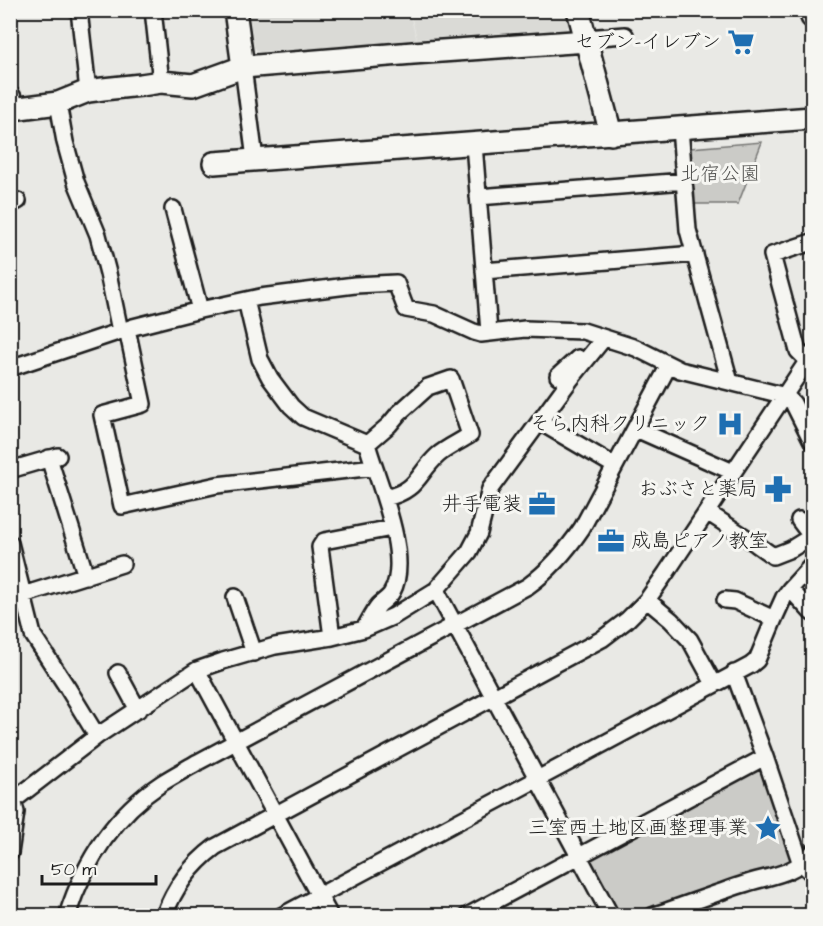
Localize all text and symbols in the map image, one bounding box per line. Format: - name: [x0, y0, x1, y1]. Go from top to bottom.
- supermarket icon: セブン-イレブン: [726, 27, 756, 57]
- place label: セブン-イレブン: [575, 28, 721, 56]
- park label: 北宿公園: [680, 160, 760, 188]
- hospital icon: そら内科クリニック: [715, 409, 745, 439]
- place label: そら内科クリニック: [530, 410, 710, 438]
- pharmacy icon: おぶさと薬局: [763, 474, 793, 504]
- place label: おぶさと薬局: [638, 475, 758, 503]
- office icon: 井手電装: [527, 489, 557, 519]
- place label: 井手電装: [442, 490, 522, 518]
- office icon: 成島ピアノ教室: [596, 526, 626, 556]
- place label: 成島ピアノ教室: [631, 527, 769, 555]
- place icon: 三室西土地区画整理事業: [753, 813, 783, 843]
- place label: 三室西土地区画整理事業: [528, 814, 748, 842]
- scale bar: [42, 848, 156, 886]
- text: 50 m: [51, 857, 96, 882]

